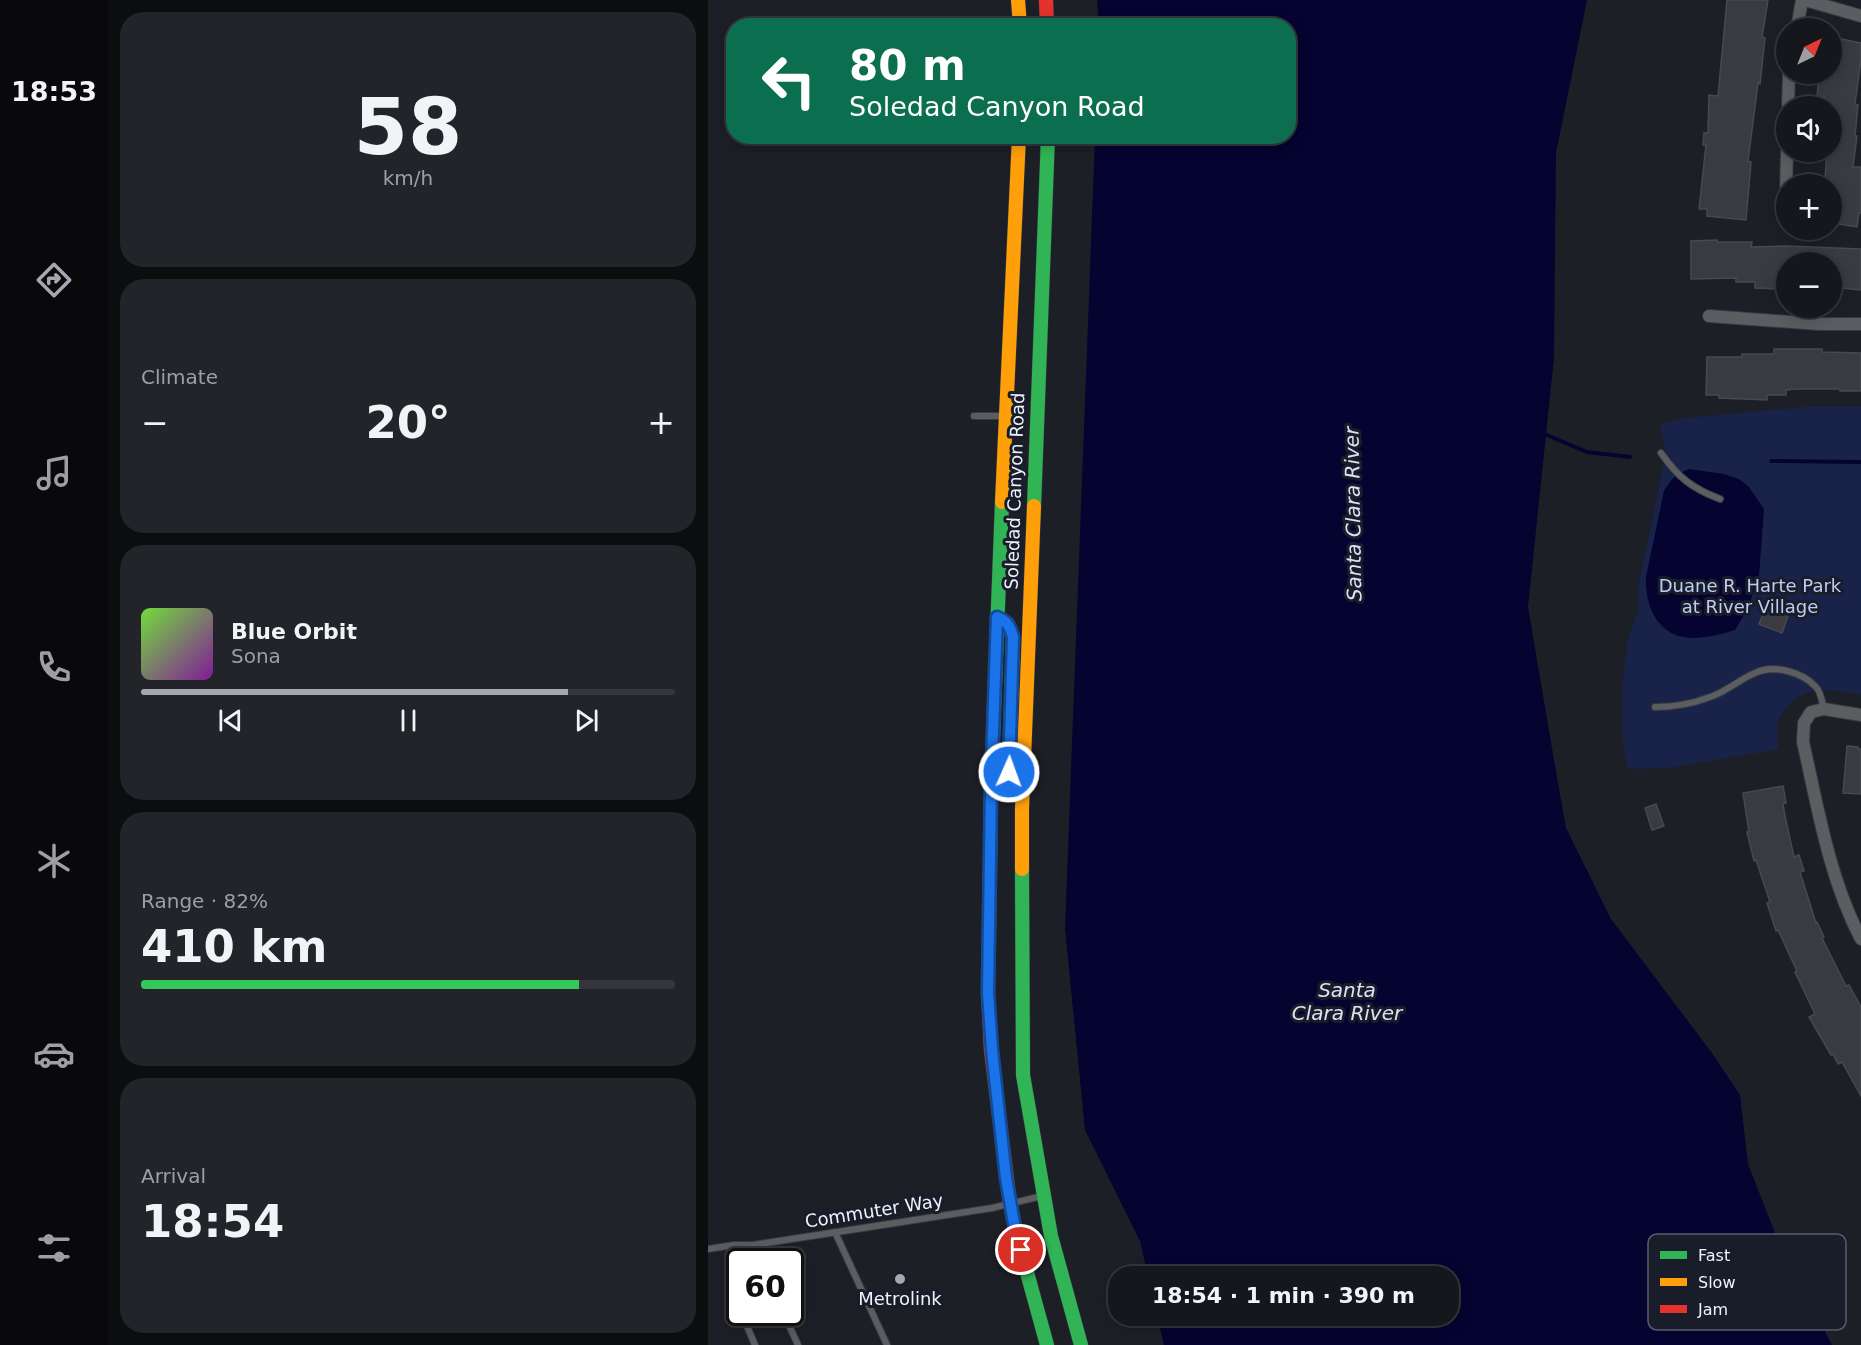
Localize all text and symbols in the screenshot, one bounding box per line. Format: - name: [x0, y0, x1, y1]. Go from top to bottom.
- north arrow: [1776, 18, 1842, 84]
- map controls: [1776, 18, 1842, 318]
- text: 80 m: [849, 41, 966, 90]
- icon: left: [750, 42, 828, 120]
- text: 18:53: [11, 76, 97, 107]
- text: 58: [354, 82, 462, 172]
- text: Soledad Canyon Road: [849, 91, 1145, 122]
- button: sound: [1776, 96, 1842, 162]
- text: km/h: [383, 166, 433, 190]
- button: +: [1776, 174, 1842, 240]
- button: −: [1776, 252, 1842, 318]
- icon: directions: [33, 259, 75, 301]
- text: Climate: [141, 365, 218, 389]
- street label: Soledad Canyon Road: [1001, 392, 1028, 590]
- text: 20°: [365, 396, 451, 449]
- text: −: [141, 403, 169, 442]
- text: +: [647, 403, 675, 442]
- water label: Santa Clara River: [1339, 425, 1367, 601]
- icon: music: [33, 452, 75, 494]
- park label: Duane R. Harte Park at River Village: [1659, 575, 1842, 617]
- text: Blue Orbit: [231, 619, 357, 644]
- text: Sona: [231, 644, 281, 668]
- icon: phone: [33, 646, 75, 688]
- icon: previous: [214, 704, 247, 737]
- icon: pause: [392, 704, 425, 737]
- icon: next: [570, 704, 603, 737]
- position arrow: [977, 740, 1041, 804]
- icon: climate: [33, 840, 75, 882]
- text: Range · 82%: [141, 889, 268, 913]
- text: 410 km: [141, 920, 327, 973]
- water label: Santa Clara River: [1292, 978, 1404, 1025]
- icon: car: [33, 1033, 75, 1075]
- text: Arrival: [141, 1164, 206, 1188]
- street label: Commuter Way: [803, 1189, 945, 1232]
- text: 18:54: [141, 1195, 284, 1248]
- pin: [995, 1224, 1046, 1275]
- icon: filters: [33, 1227, 75, 1269]
- icon: arrive: [1004, 1233, 1037, 1266]
- legend: [1648, 1234, 1846, 1330]
- text: Fast: [1698, 1246, 1730, 1265]
- speed limit sign: 60: [726, 1248, 804, 1326]
- marker: Metrolink: [893, 1272, 907, 1286]
- text: Slow: [1698, 1273, 1735, 1292]
- text: 18:54 · 1 min · 390 m: [1152, 1283, 1415, 1308]
- place label: Metrolink: [858, 1288, 942, 1309]
- text: Jam: [1697, 1300, 1728, 1319]

